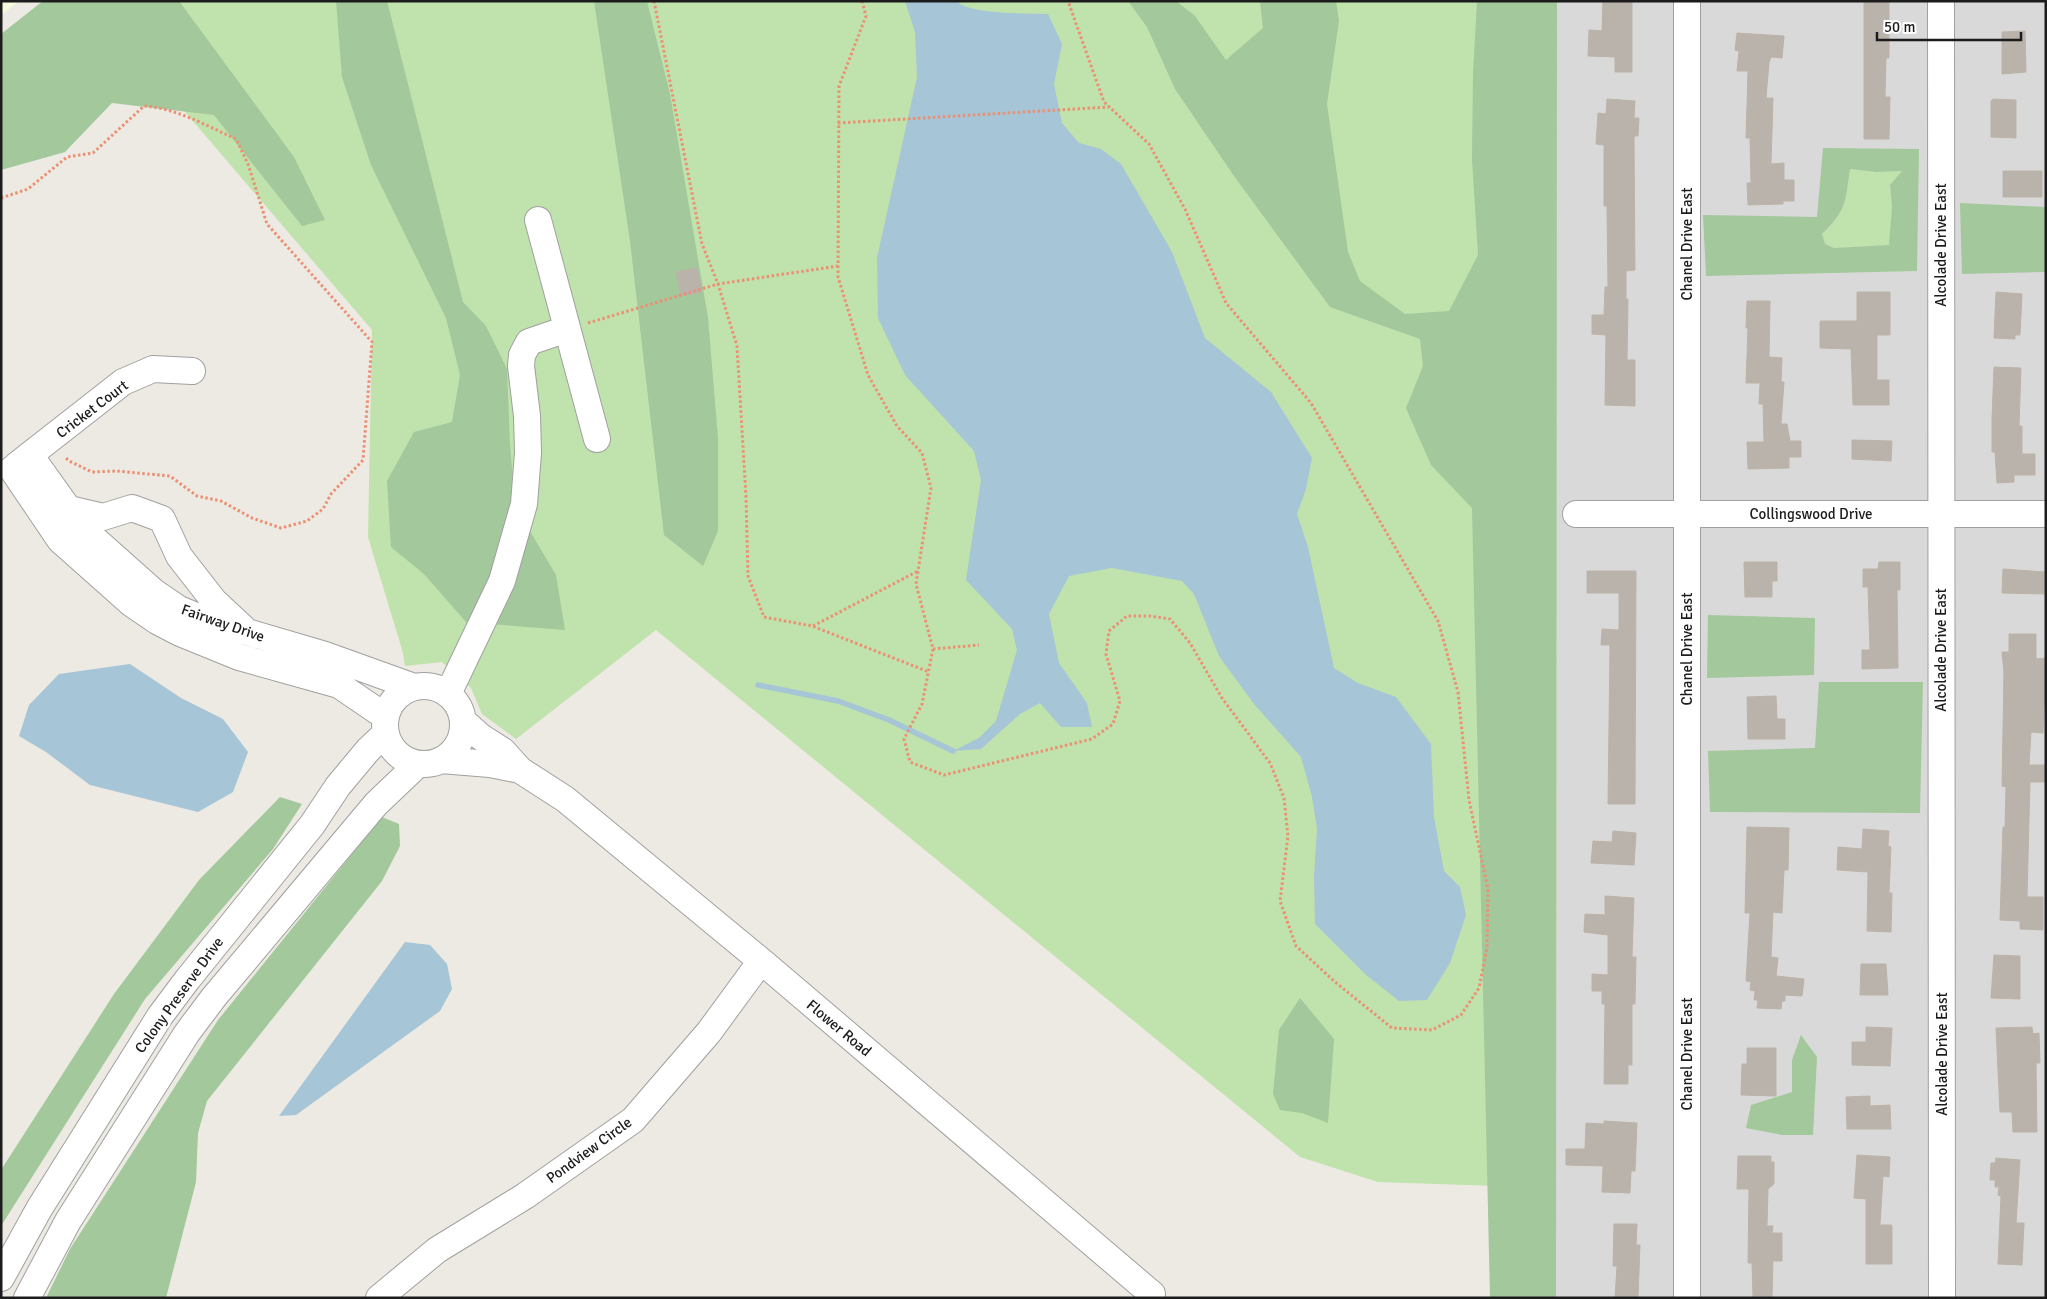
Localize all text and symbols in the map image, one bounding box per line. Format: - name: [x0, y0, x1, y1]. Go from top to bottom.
- scale bar: [1877, 10, 2021, 42]
- text: 50 m: [1884, 18, 1915, 36]
- street label: Alcolade Drive East: [1932, 183, 1950, 307]
- street label: Chanel Drive East: [1678, 188, 1696, 300]
- street label: Cricket Court: [53, 376, 131, 442]
- street label: Collingswood Drive: [1749, 505, 1873, 523]
- street label: Alcolade Drive East: [1932, 588, 1950, 712]
- street label: Chanel Drive East: [1678, 593, 1696, 705]
- street label: Fairway Drive: [179, 600, 267, 646]
- street label: Colony Preserve Drive: [131, 933, 227, 1057]
- street label: Alcolade Drive East: [1933, 992, 1951, 1116]
- street label: Flower Road: [803, 996, 875, 1060]
- street label: Chanel Drive East: [1678, 998, 1696, 1110]
- street label: Pondview Circle: [543, 1113, 635, 1187]

